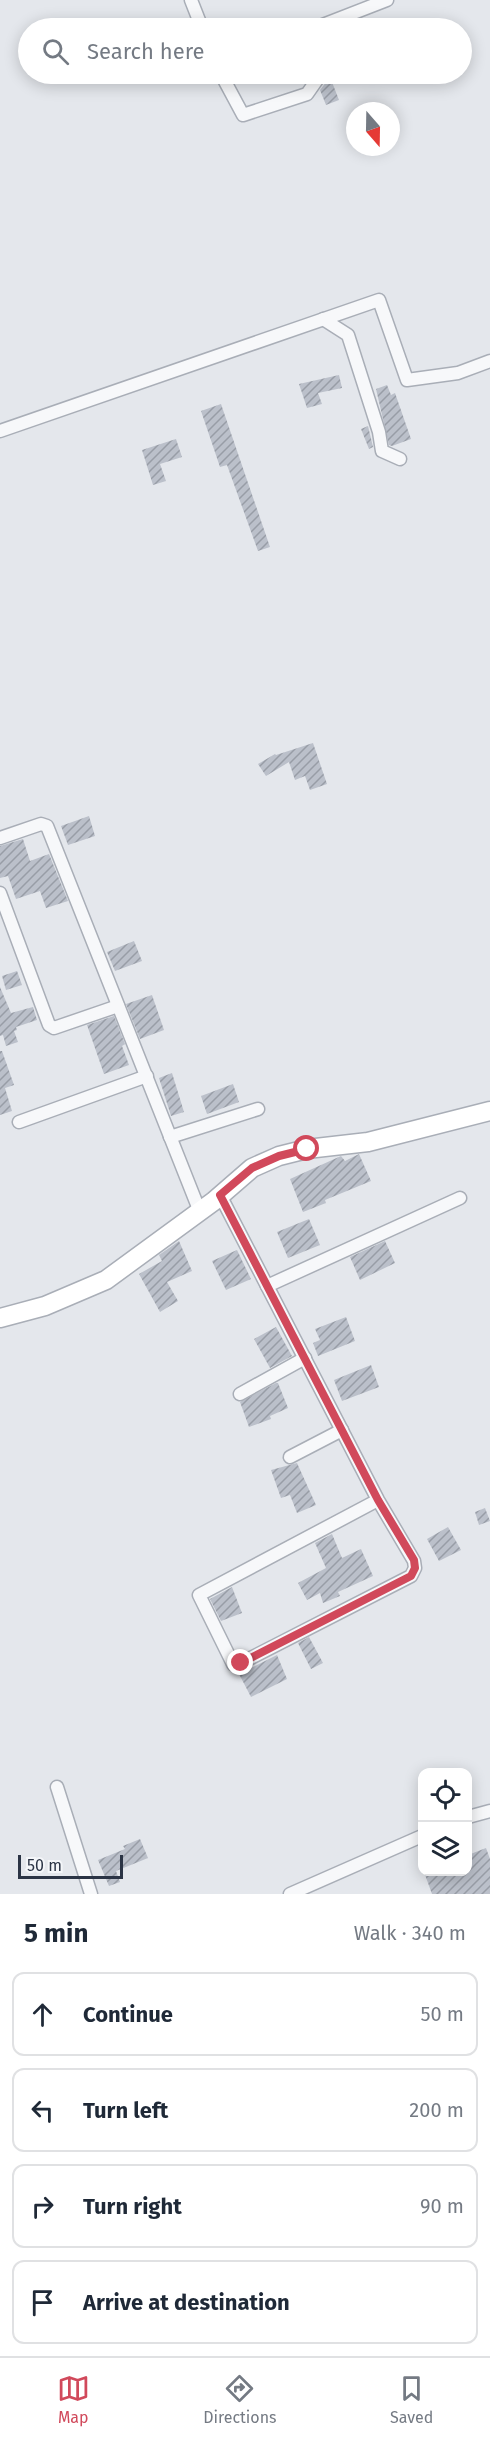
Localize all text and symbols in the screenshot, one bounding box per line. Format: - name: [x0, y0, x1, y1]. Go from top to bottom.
- search box: [18, 18, 472, 84]
- icon: search: [39, 35, 72, 68]
- text: Search here: [87, 38, 205, 65]
- north arrow: [346, 102, 400, 156]
- route start: [293, 1135, 319, 1161]
- route end: [227, 1649, 253, 1675]
- map controls: [418, 1768, 472, 1876]
- button: locate: [418, 1768, 472, 1822]
- button: layers: [418, 1822, 472, 1876]
- scale bar: [18, 1852, 123, 1880]
- text: 50 m: [27, 1856, 62, 1875]
- text: 5 min: [24, 1918, 88, 1949]
- text: Walk · 340 m: [354, 1921, 466, 1945]
- icon: ahead: [26, 1998, 59, 2031]
- text: Continue: [83, 2001, 173, 2028]
- text: 50 m: [420, 2002, 464, 2026]
- icon: left: [26, 2094, 59, 2127]
- text: Turn left: [83, 2097, 168, 2124]
- text: 200 m: [409, 2098, 464, 2122]
- icon: right: [26, 2190, 59, 2223]
- text: Turn right: [83, 2193, 182, 2220]
- text: 90 m: [420, 2194, 464, 2218]
- icon: arrive: [26, 2286, 59, 2319]
- text: Arrive at destination: [83, 2289, 290, 2316]
- tab: Map: [57, 2372, 90, 2427]
- tab: Directions: [203, 2372, 277, 2427]
- tab: Saved: [390, 2372, 433, 2427]

